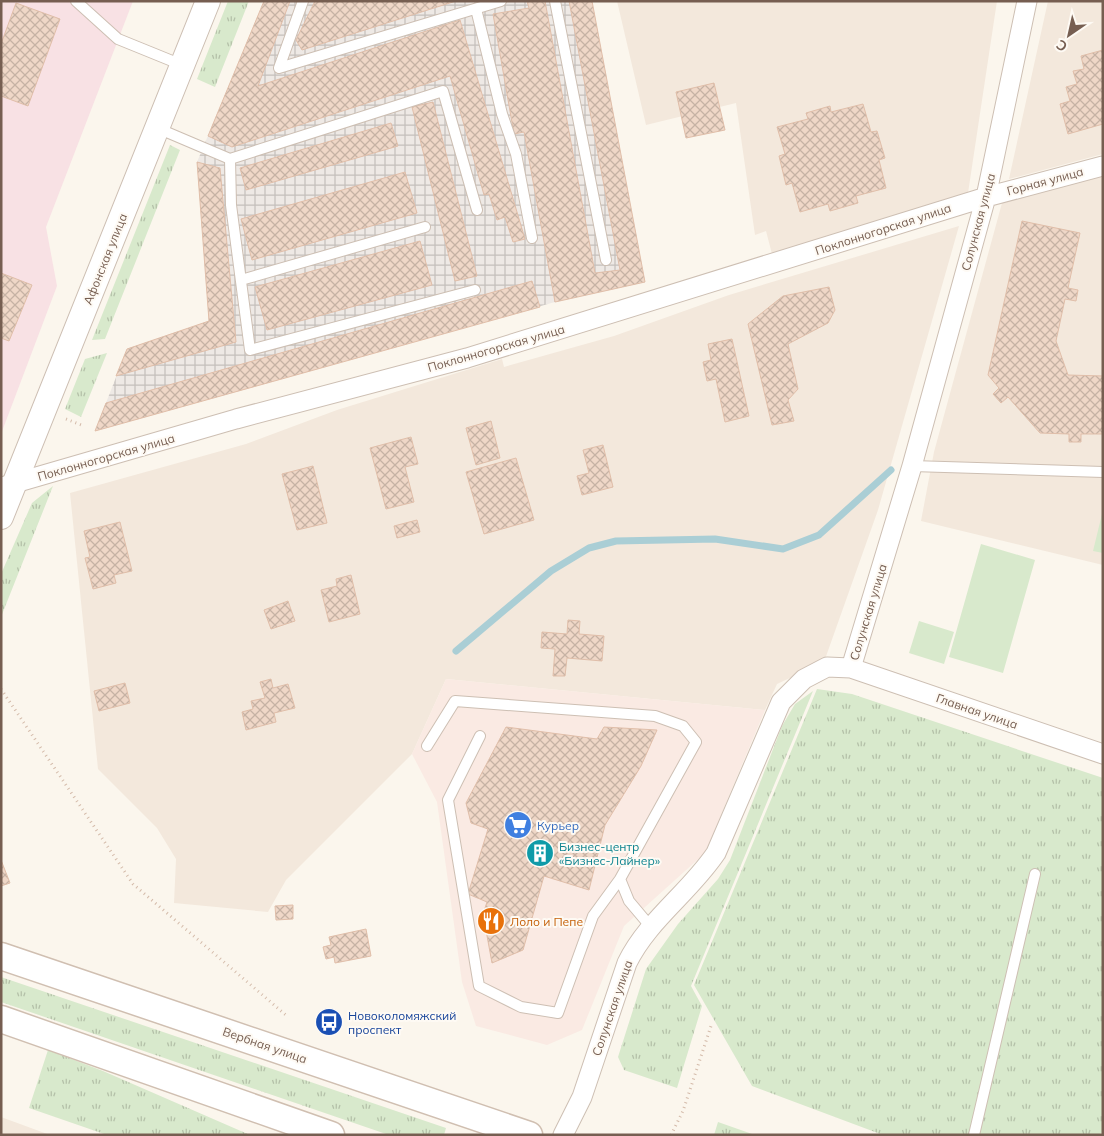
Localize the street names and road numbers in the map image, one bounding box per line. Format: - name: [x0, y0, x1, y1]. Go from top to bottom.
- street label: Горная улица: [1005, 164, 1085, 198]
- street label: Солунская улица: [958, 172, 998, 272]
- street label: Поклонногорская улица: [813, 200, 953, 258]
- street label: Афонская улица: [80, 211, 130, 307]
- street label: Поклонногорская улица: [426, 321, 566, 375]
- street label: Поклонногорская улица: [36, 430, 176, 484]
- street label: Солунская улица: [846, 562, 890, 662]
- street label: Главная улица: [934, 690, 1020, 732]
- street label: Солунская улица: [589, 958, 635, 1058]
- street label: Вербная улица: [221, 1024, 309, 1066]

